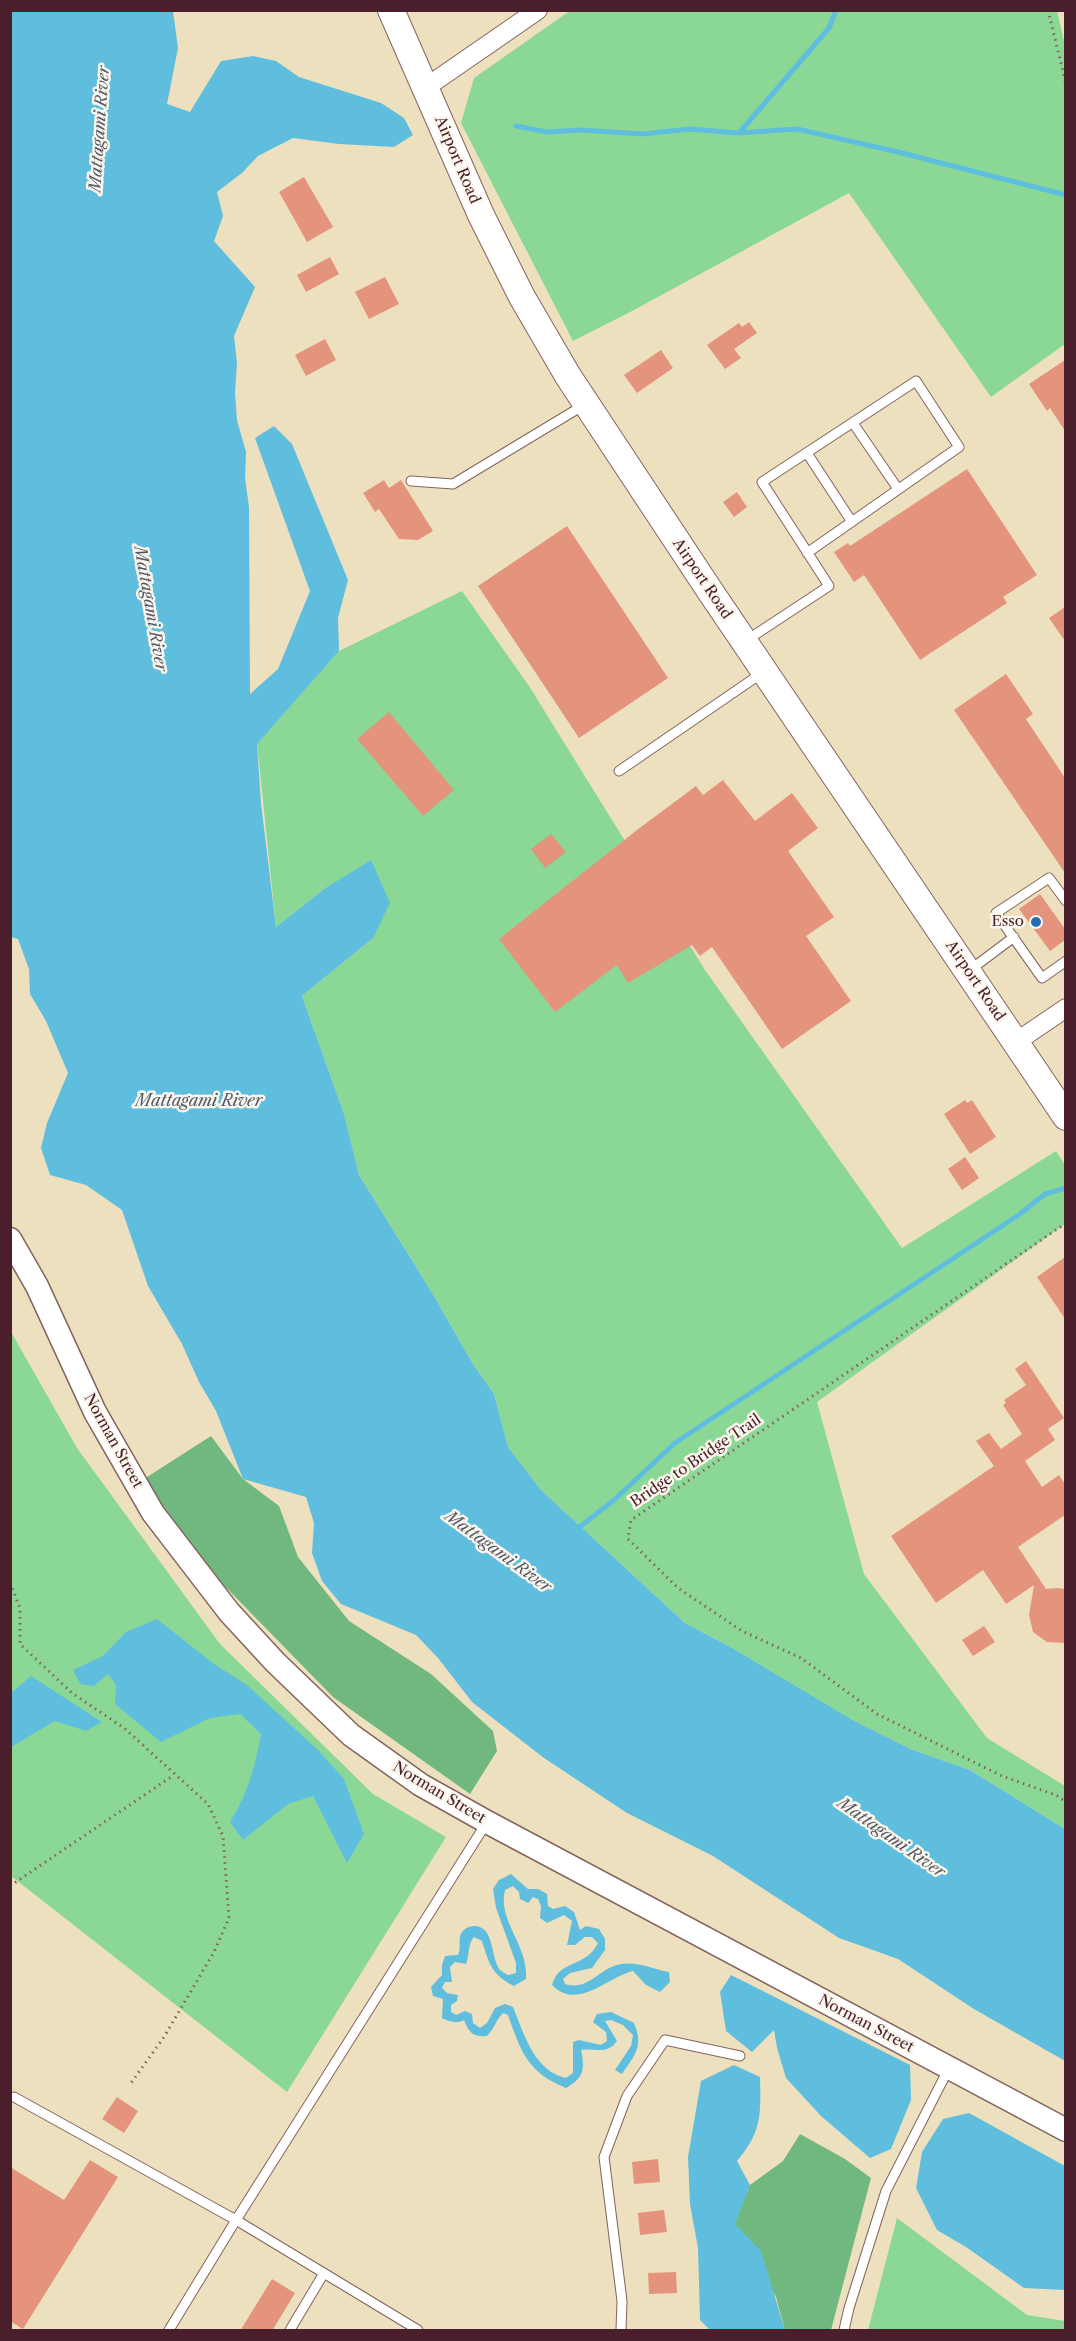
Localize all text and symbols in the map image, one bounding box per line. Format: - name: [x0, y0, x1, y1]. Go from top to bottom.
- water label: Mattagami River: [86, 65, 114, 193]
- street label: Airport Road: [431, 114, 483, 206]
- street label: Airport Road: [668, 535, 736, 623]
- water label: Mattagami River: [130, 545, 170, 673]
- place label: Esso: [991, 913, 1024, 931]
- marker: Esso: [1029, 915, 1043, 929]
- street label: Airport Road: [941, 937, 1009, 1025]
- water label: Mattagami River: [136, 1091, 262, 1111]
- street label: Norman Street: [80, 1391, 146, 1491]
- street label: Bridge to Bridge Trail: [627, 1411, 765, 1511]
- water label: Mattagami River: [441, 1507, 555, 1597]
- street label: Norman Street: [389, 1758, 489, 1828]
- water label: Mattagami River: [834, 1794, 948, 1882]
- street label: Norman Street: [815, 1991, 917, 2057]

